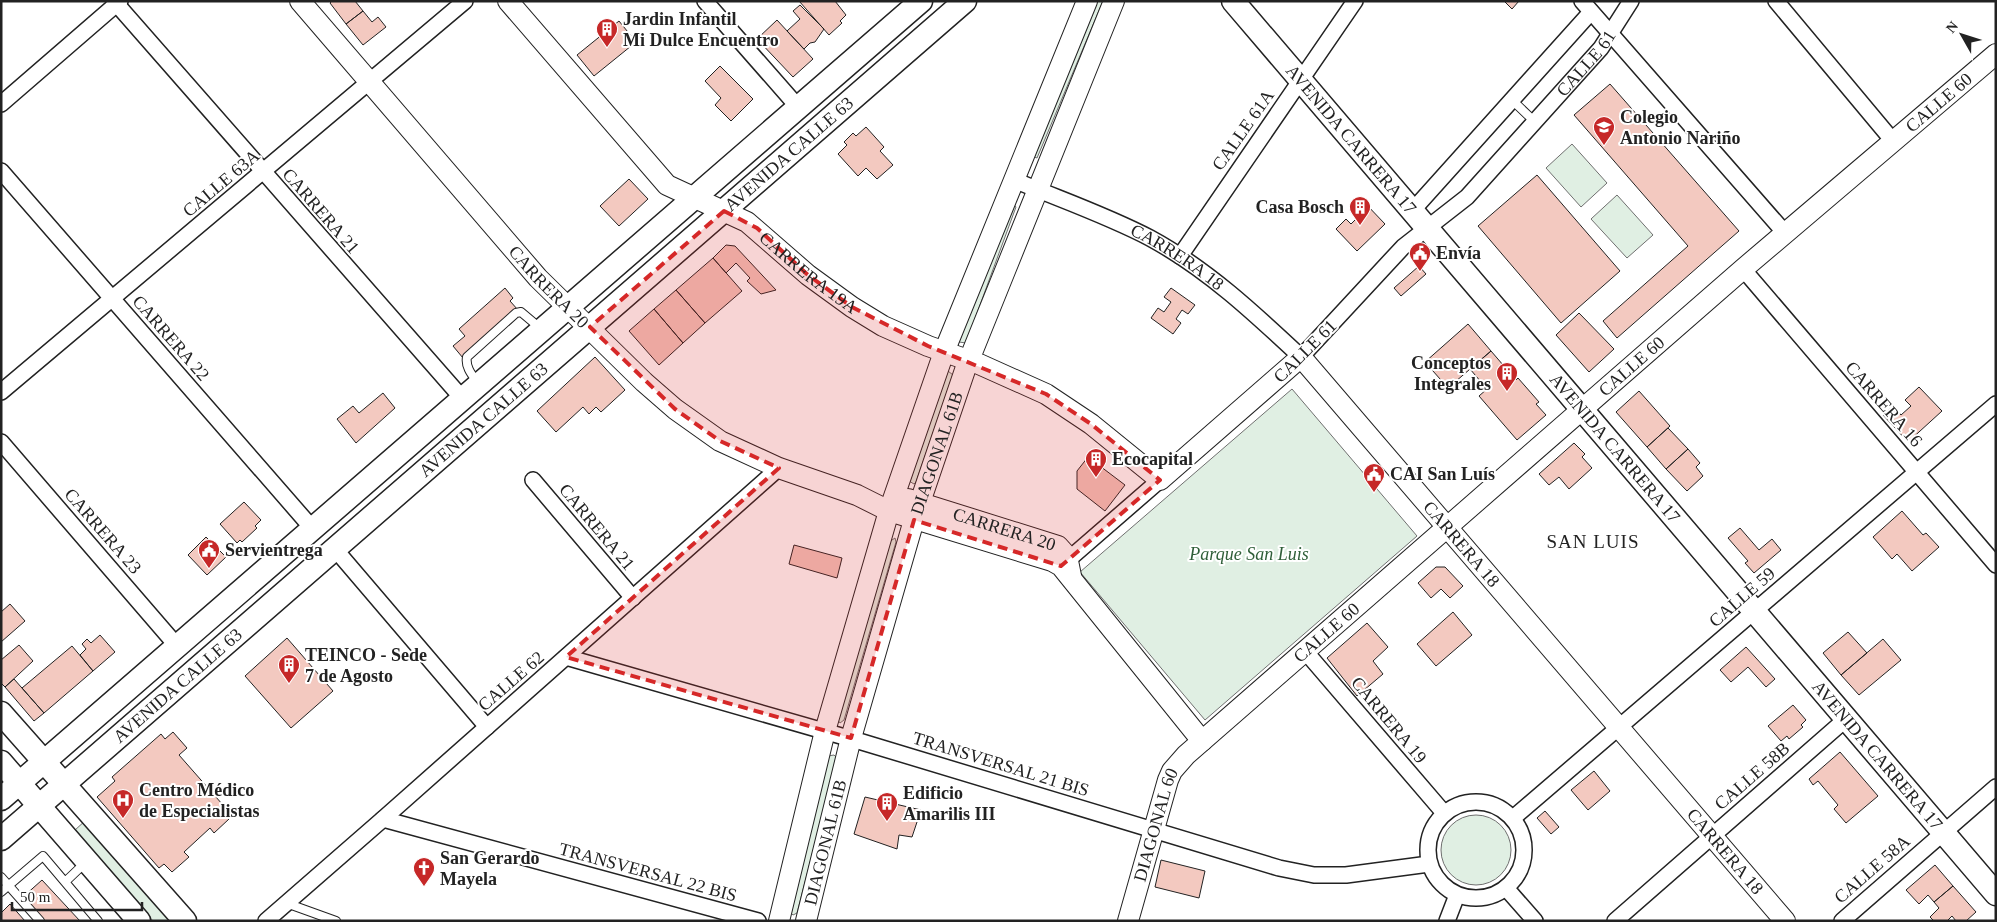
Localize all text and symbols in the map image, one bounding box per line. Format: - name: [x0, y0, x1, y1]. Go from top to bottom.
- place label: Jardin Infantil Mi Dulce Encuentro: [623, 9, 779, 50]
- north arrow: [1937, 10, 1987, 60]
- building icon: Jardin Infantil Mi Dulce Encuentro: [595, 17, 619, 48]
- text: N: [1943, 18, 1961, 36]
- street label: CALLE 61: [1552, 27, 1620, 100]
- street label: AVENIDA CARRERA 17: [1282, 61, 1420, 218]
- street label: CALLE 60: [1902, 69, 1976, 136]
- street label: CALLE 61A: [1208, 86, 1278, 174]
- street label: AVENIDA CALLE 63: [721, 93, 857, 215]
- place label: Colegio Antonio Nariño: [1620, 107, 1741, 148]
- school or university icon: Colegio Antonio Nariño: [1592, 115, 1616, 146]
- street label: CALLE 63A: [179, 145, 263, 221]
- street label: CARRERA 21: [279, 164, 363, 258]
- building icon: Casa Bosch: [1348, 195, 1372, 226]
- place label: Casa Bosch: [1255, 197, 1344, 217]
- street label: CARRERA 18: [1128, 220, 1228, 294]
- street label: CARRERA 19A: [755, 227, 861, 318]
- public building icon: Envía: [1408, 241, 1432, 272]
- street label: CARRERA 20: [505, 242, 593, 332]
- place label: Envía: [1436, 243, 1481, 263]
- street label: CARRERA 22: [129, 291, 213, 385]
- street label: CALLE 61: [1269, 315, 1341, 387]
- street label: CALLE 60: [1595, 332, 1668, 400]
- place label: Conceptos Integrales: [1411, 353, 1491, 394]
- street label: CARRERA 16: [1842, 357, 1926, 451]
- street label: AVENIDA CALLE 63: [415, 359, 552, 481]
- building icon: Conceptos Integrales: [1495, 361, 1519, 392]
- street label: AVENIDA CARRERA 17: [1546, 369, 1684, 527]
- street label: DIAGONAL 61B: [907, 389, 967, 517]
- building icon: Ecocapital: [1084, 447, 1108, 478]
- place label: Ecocapital: [1112, 449, 1193, 469]
- public building icon: CAI San Luís: [1362, 462, 1386, 493]
- place label: CAI San Luís: [1390, 464, 1495, 484]
- street label: CARRERA 21: [555, 480, 639, 574]
- street label: CARRERA 23: [61, 484, 145, 578]
- street label: CARRERA 18: [1419, 497, 1504, 591]
- street label: CARRERA 20: [951, 504, 1058, 555]
- district label: SAN LUIS: [1547, 531, 1639, 552]
- public building icon: Servientrega: [197, 538, 221, 569]
- place label: Servientrega: [225, 540, 323, 560]
- park label: Parque San Luis: [1188, 544, 1309, 564]
- street label: CALLE 59: [1705, 563, 1779, 631]
- street label: CALLE 60: [1289, 598, 1363, 667]
- street label: AVENIDA CALLE 63: [109, 624, 246, 747]
- place label: TEINCO - Sede 7 de Agosto: [305, 645, 427, 686]
- street label: CALLE 62: [474, 647, 548, 715]
- building icon: TEINCO - Sede 7 de Agosto: [277, 653, 301, 684]
- street label: CARRERA 19: [1347, 673, 1431, 767]
- street label: AVENIDA CARRERA 17: [1808, 677, 1947, 834]
- street label: TRANSVERSAL 21 BIS: [910, 728, 1092, 800]
- street label: CALLE 58B: [1711, 738, 1793, 814]
- street label: DIAGONAL 60: [1130, 765, 1182, 884]
- street label: DIAGONAL 61B: [800, 777, 850, 907]
- place label: Centro Médico de Especialistas: [139, 780, 260, 821]
- place label: Edificio Amarilis III: [903, 783, 996, 824]
- hospital icon: Centro Médico de Especialistas: [111, 788, 135, 819]
- building icon: Edificio Amarilis III: [875, 791, 899, 822]
- street label: CARRERA 18: [1683, 804, 1767, 898]
- street label: CALLE 58A: [1830, 831, 1914, 907]
- street label: TRANSVERSAL 22 BIS: [557, 839, 739, 905]
- place label: San Gerardo Mayela: [440, 848, 540, 889]
- church icon: San Gerardo Mayela: [412, 856, 436, 887]
- scale bar: [12, 880, 142, 912]
- text: 50 m: [20, 889, 51, 905]

